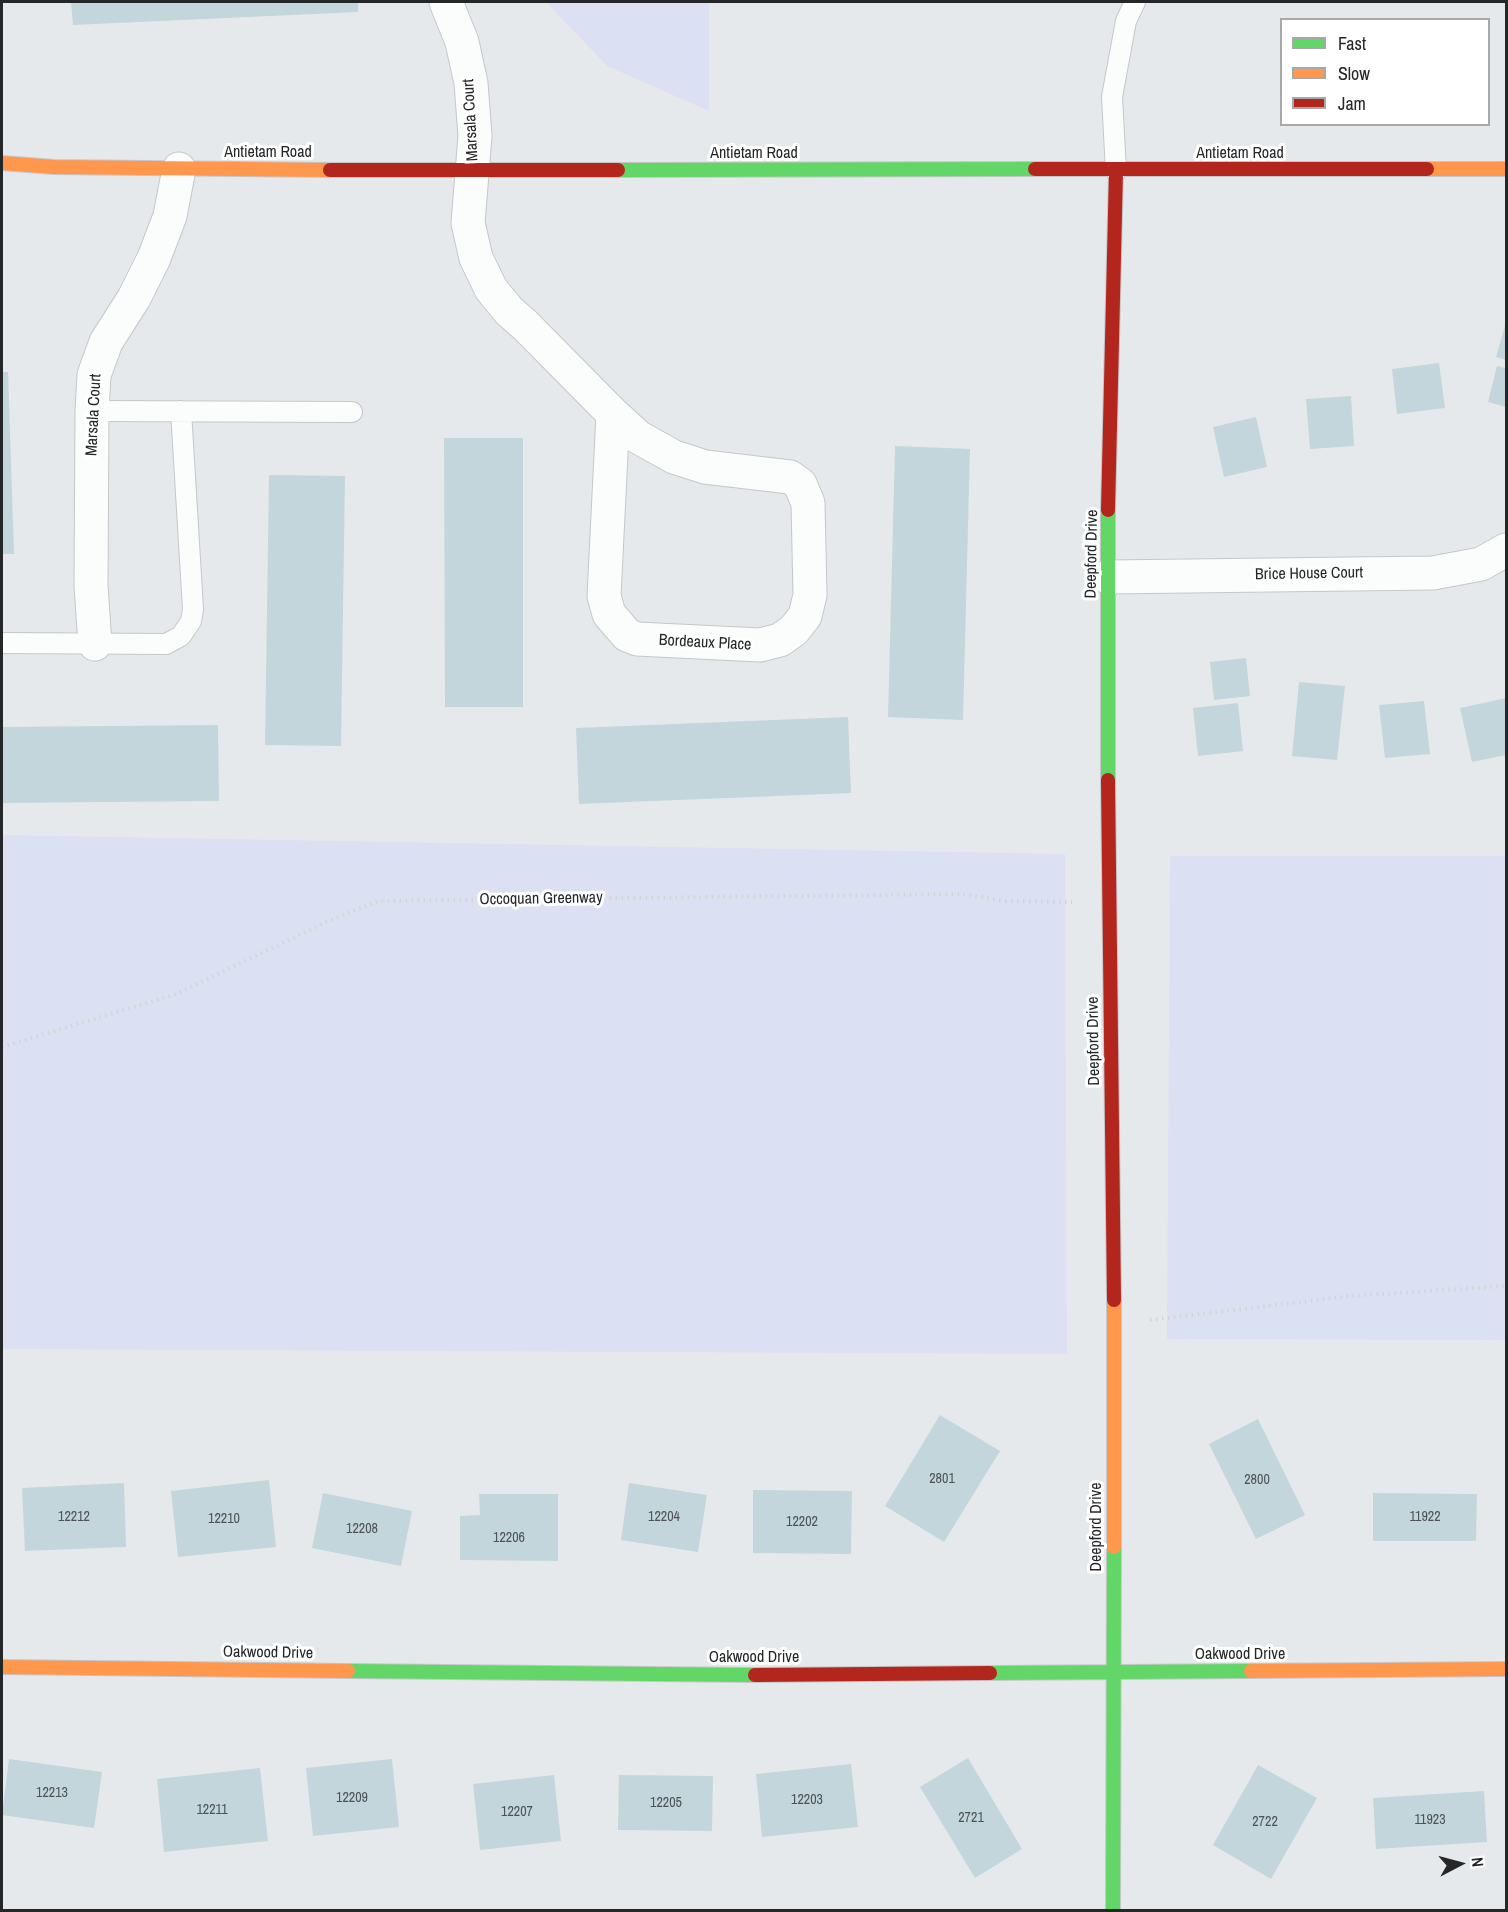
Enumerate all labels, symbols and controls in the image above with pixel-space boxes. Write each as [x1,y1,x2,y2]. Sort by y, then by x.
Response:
legend [1280,18,1490,126]
text: Fast [1338,31,1366,56]
text: Slow [1338,61,1370,86]
street label: Marsala Court [459,78,483,162]
text: Jam [1338,91,1366,116]
street label: Antietam Road [224,143,312,163]
street label: Antietam Road [710,144,798,164]
street label: Antietam Road [1196,144,1284,164]
street label: Marsala Court [82,373,106,457]
street label: Deepford Drive [1082,509,1102,599]
street label: Brice House Court [1255,563,1363,585]
street label: Bordeaux Place [658,631,752,655]
street label: Occoquan Greenway [479,888,603,910]
street label: Deepford Drive [1084,996,1104,1086]
house number: 2801 [929,1471,955,1487]
house number: 2800 [1244,1472,1270,1488]
street label: Deepford Drive [1087,1483,1107,1571]
house number: 12212 [58,1509,90,1525]
house number: 12204 [648,1509,680,1525]
house number: 11922 [1409,1509,1441,1525]
house number: 12210 [208,1511,240,1527]
house number: 12202 [786,1514,818,1530]
house number: 12208 [346,1521,378,1537]
house number: 12206 [493,1530,525,1546]
street label: Oakwood Drive [223,1643,313,1663]
street label: Oakwood Drive [1195,1645,1285,1665]
street label: Oakwood Drive [709,1648,799,1668]
house number: 12213 [36,1785,68,1801]
house number: 12209 [336,1790,368,1806]
house number: 12203 [791,1792,823,1808]
house number: 12205 [650,1795,682,1811]
house number: 12211 [196,1802,228,1818]
house number: 12207 [501,1804,533,1820]
house number: 2721 [958,1810,984,1826]
house number: 11923 [1414,1812,1446,1828]
house number: 2722 [1252,1814,1278,1830]
north arrow [1430,1834,1490,1894]
text: N [1466,1856,1489,1868]

